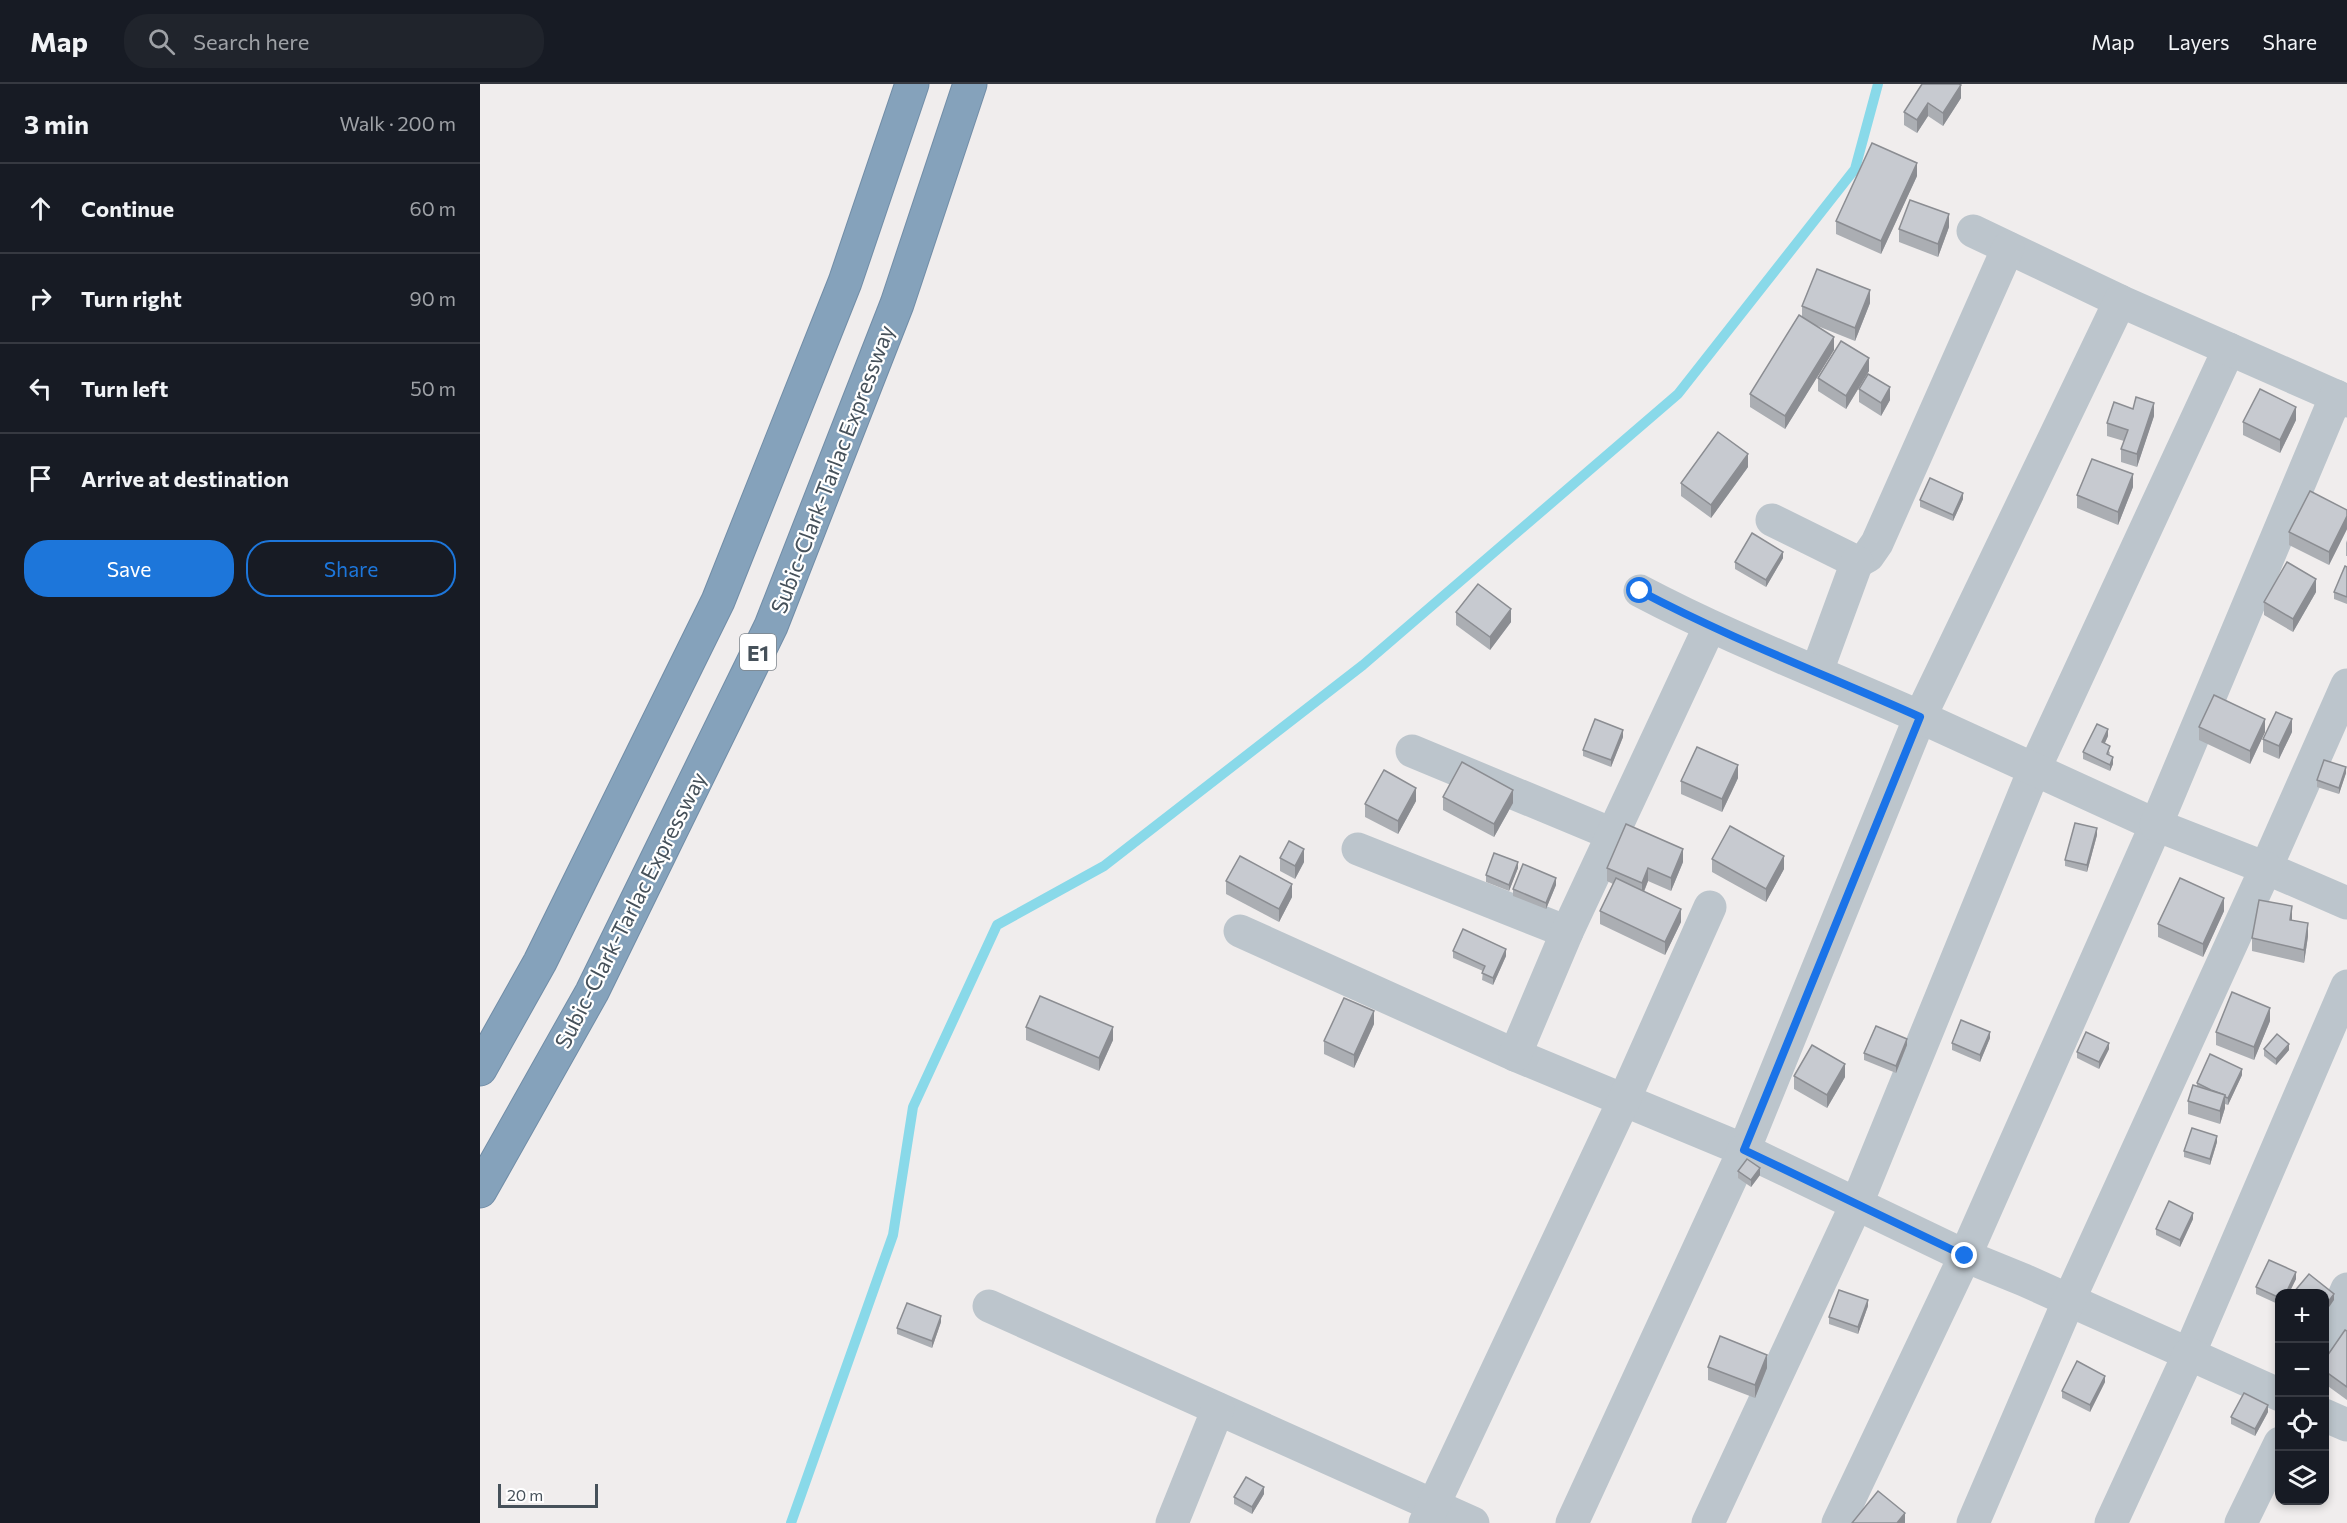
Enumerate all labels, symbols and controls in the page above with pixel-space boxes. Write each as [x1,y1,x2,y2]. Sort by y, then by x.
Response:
search box [124,14,544,68]
text: Map [30,24,88,58]
icon: search [145,25,178,58]
text: Search here [193,28,309,55]
text: Map [2091,29,2135,54]
text: Layers [2168,29,2230,54]
text: Share [2263,29,2317,54]
text: 3 min [24,108,89,139]
text: Walk · 200 m [339,111,456,135]
icon: ahead [24,192,57,225]
text: Continue [81,195,174,222]
text: 60 m [410,196,456,220]
icon: right [24,282,57,315]
text: Turn right [81,285,182,312]
text: 90 m [410,286,456,310]
street label: Subic-Clark-Tarlac Expressway [764,321,900,617]
icon: left [24,372,57,405]
text: Turn left [81,375,168,402]
text: 50 m [410,376,456,400]
icon: arrive [24,462,57,495]
text: Arrive at destination [81,465,289,492]
button: Save [24,540,234,597]
button: Share [246,540,456,597]
route start [1626,577,1652,603]
road number: E1 [740,634,776,670]
street label: Subic-Clark-Tarlac Expressway [548,767,712,1053]
route end [1951,1242,1977,1268]
map controls [2275,1289,2329,1505]
button: + [2275,1289,2329,1343]
button: − [2275,1343,2329,1397]
button: locate [2275,1397,2329,1451]
button: layers [2275,1451,2329,1505]
scale bar [498,1481,598,1508]
text: 20 m [507,1485,543,1504]

